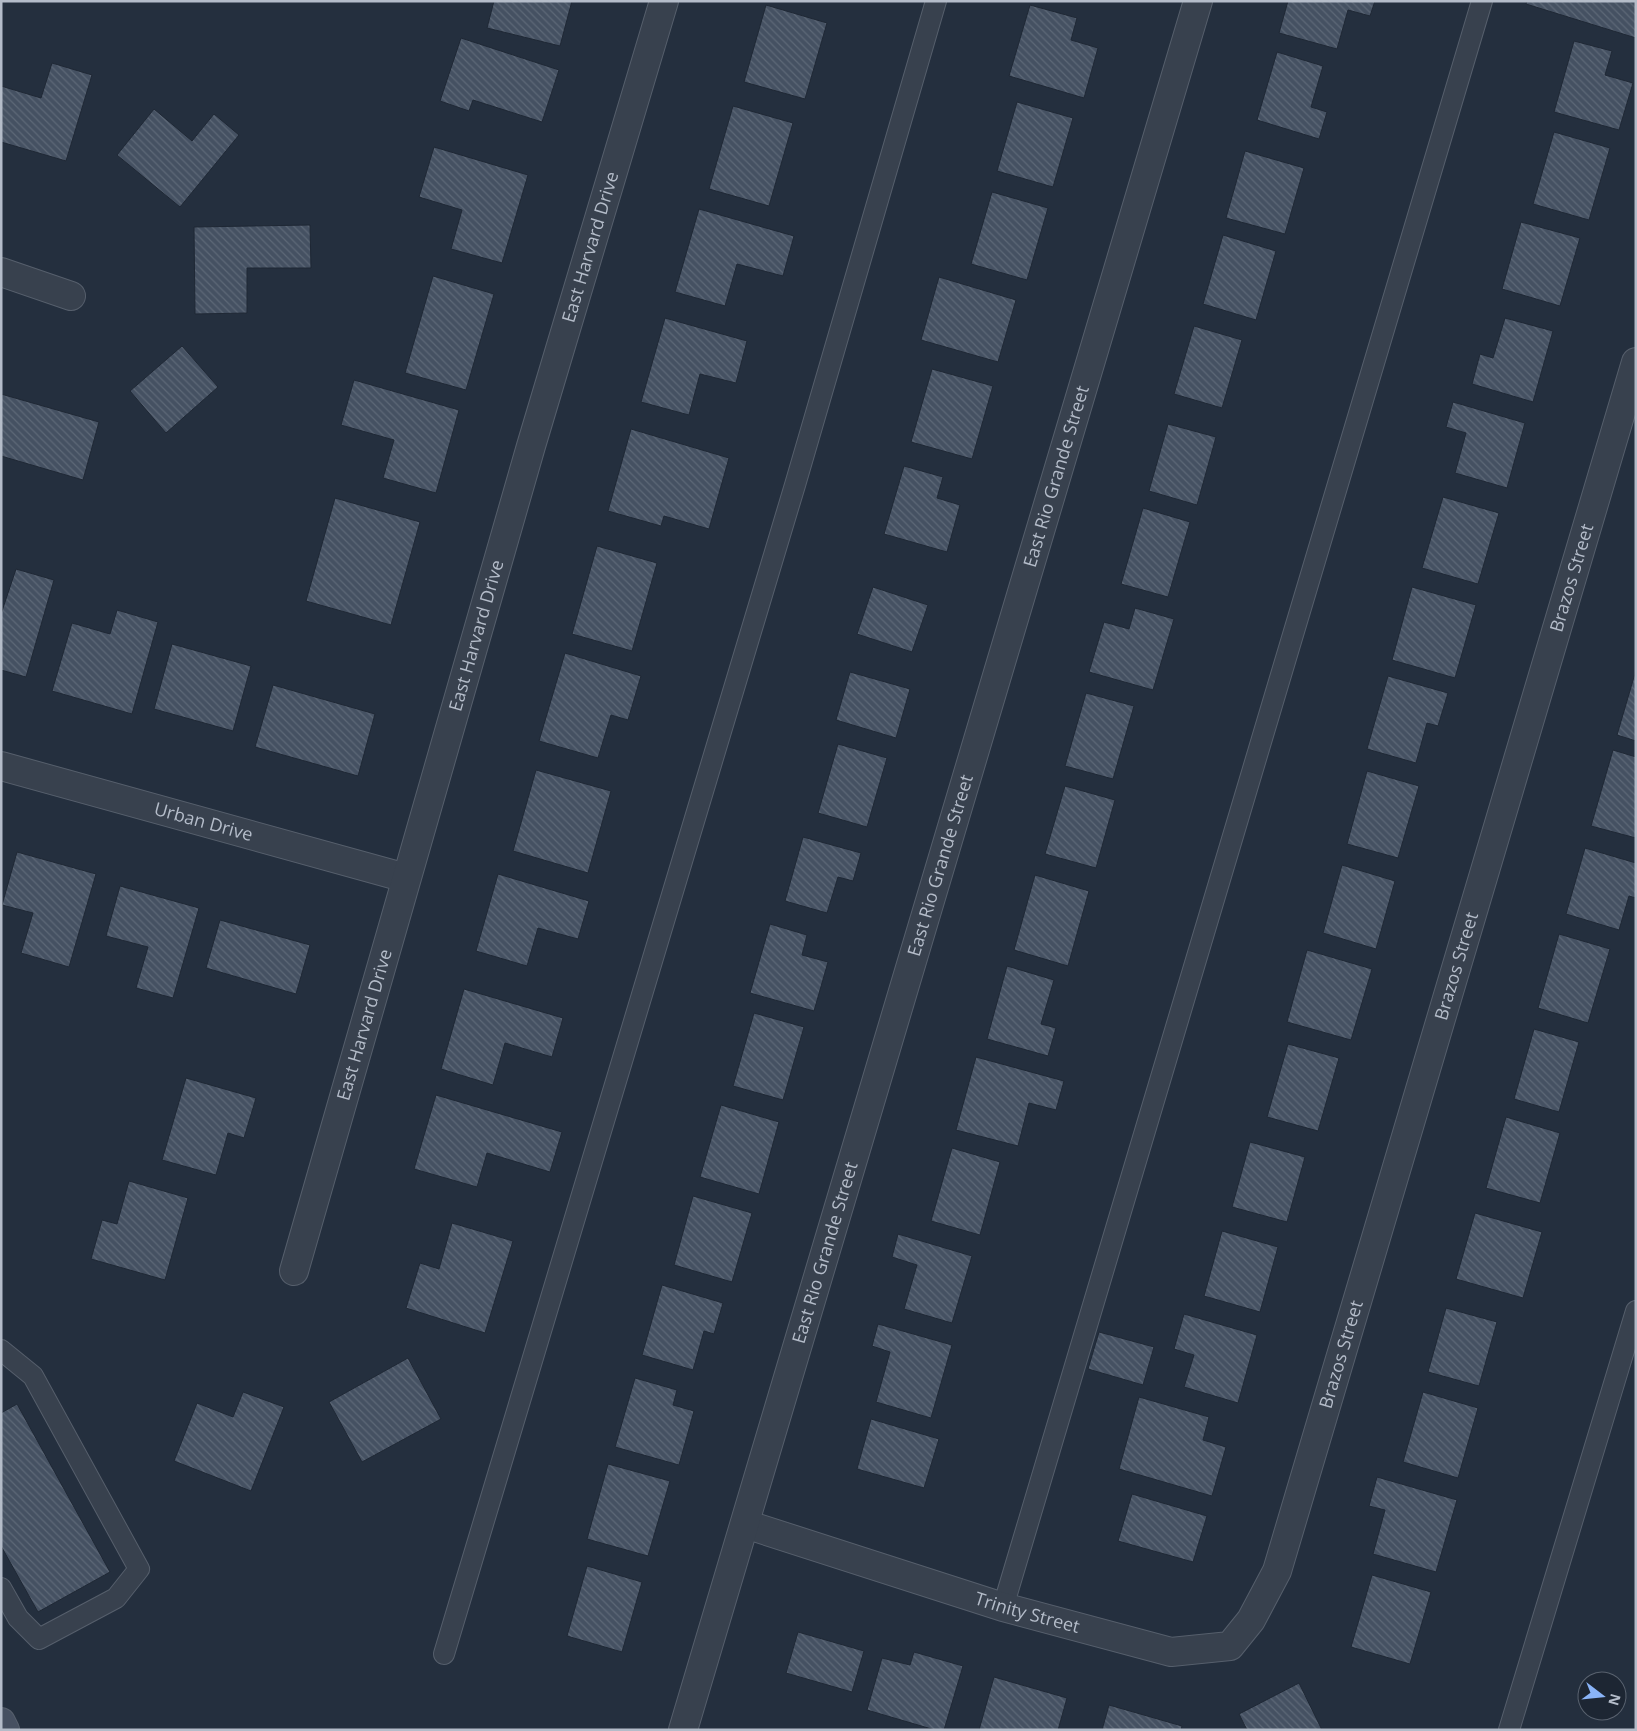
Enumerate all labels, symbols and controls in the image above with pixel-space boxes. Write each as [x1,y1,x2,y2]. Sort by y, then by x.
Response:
street label: East Harvard Drive [556,168,623,325]
street label: East Rio Grande Street [1017,382,1094,570]
street label: Brazos Street [1543,521,1598,635]
street label: East Harvard Drive [442,557,509,714]
street label: East Rio Grande Street [901,771,978,959]
street label: Urban Drive [152,796,256,846]
street label: Brazos Street [1428,909,1483,1023]
street label: East Harvard Drive [331,946,397,1103]
street label: East Rio Grande Street [786,1159,863,1346]
street label: Brazos Street [1313,1297,1368,1411]
street label: Trinity Street [972,1586,1083,1638]
north arrow [1577,1671,1627,1721]
text: N [1604,1692,1626,1708]

